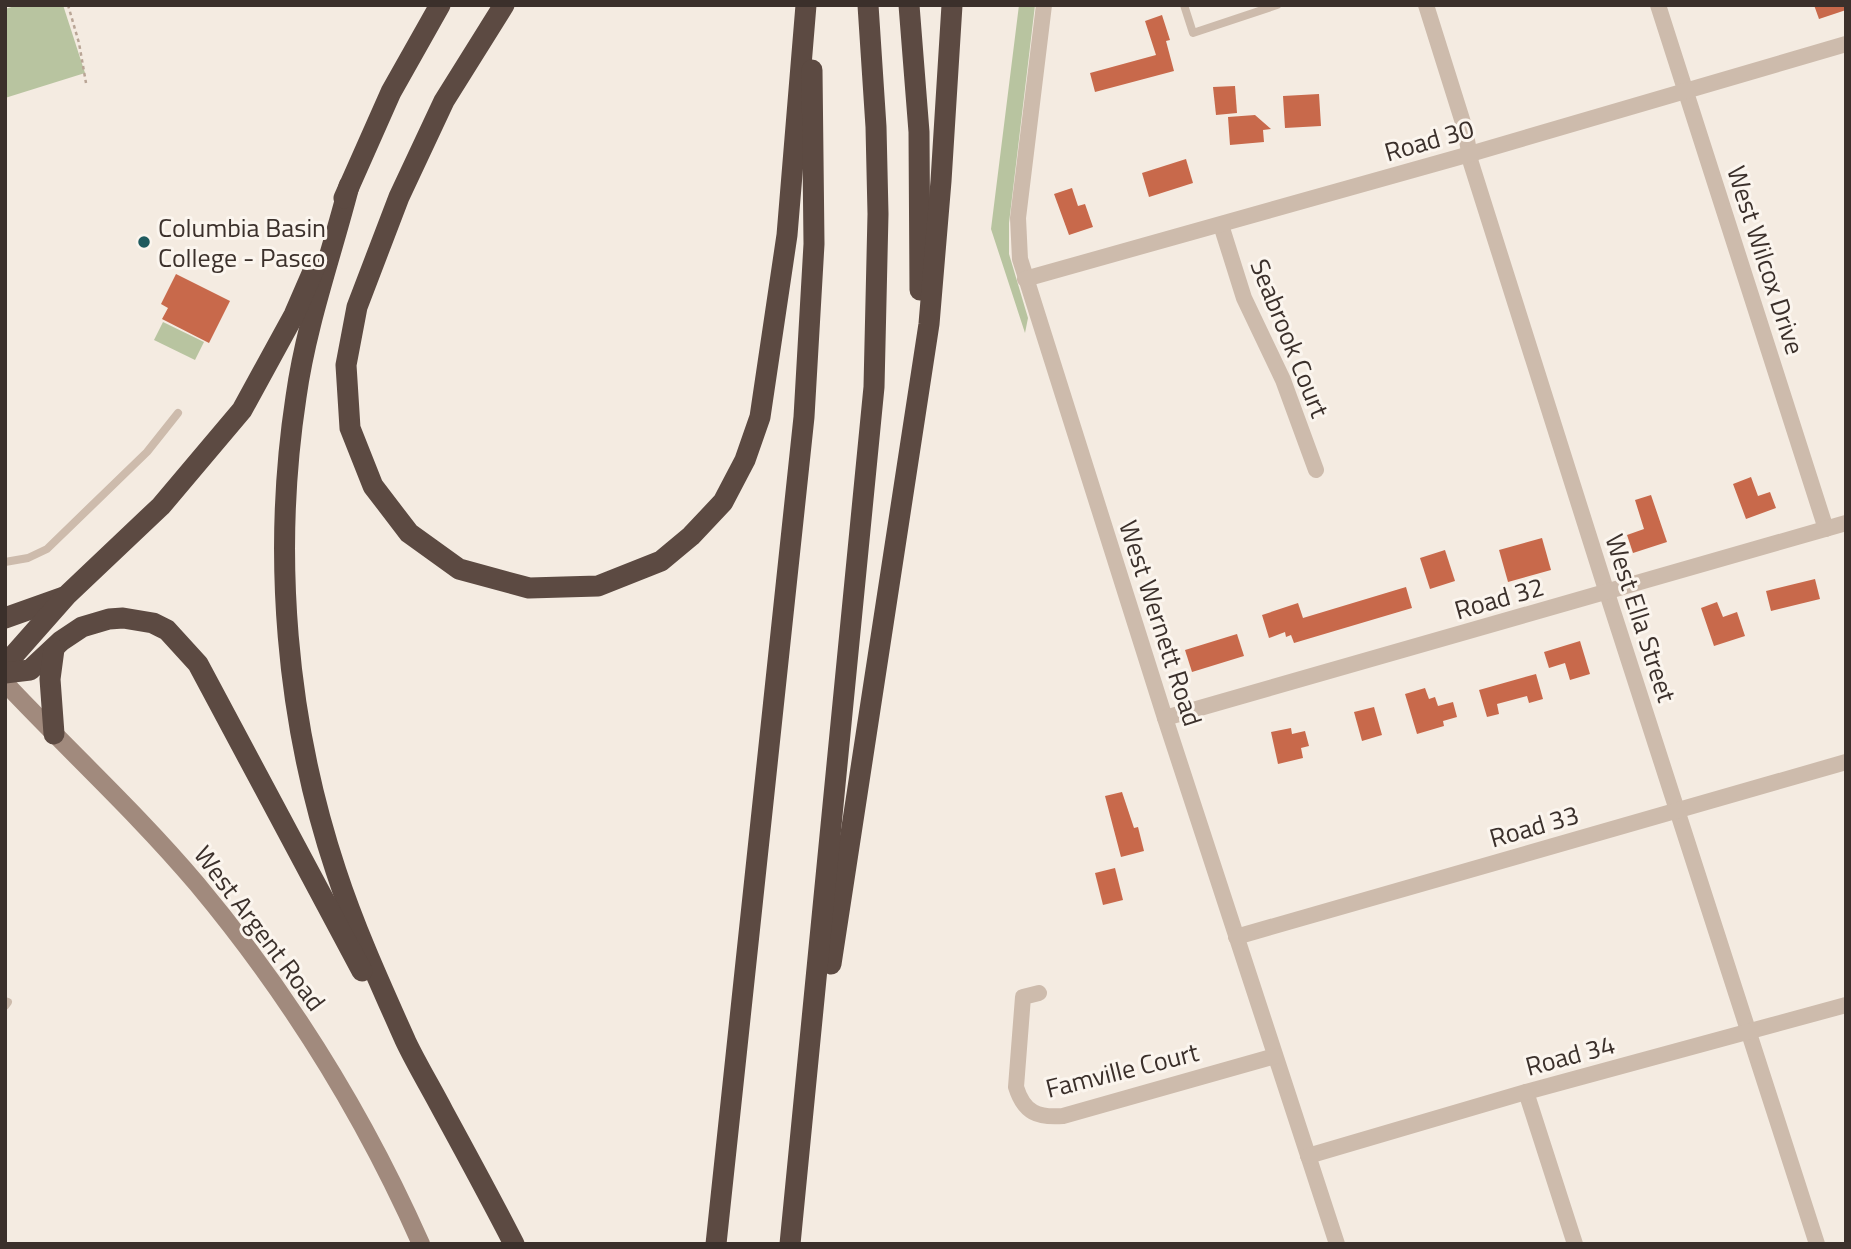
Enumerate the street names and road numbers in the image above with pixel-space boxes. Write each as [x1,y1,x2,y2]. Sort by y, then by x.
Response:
street label: Road 30 [1380,109,1478,171]
street label: West Wilcox Drive [1717,161,1815,359]
street label: Seabrook Court [1240,253,1340,423]
street label: West Wernett Road [1109,515,1213,731]
street label: West Ella Street [1595,529,1687,707]
street label: Road 32 [1450,567,1548,629]
street label: Road 33 [1485,795,1583,857]
street label: West Argent Road [185,837,335,1019]
street label: Road 34 [1521,1024,1619,1086]
street label: Famville Court [1042,1032,1202,1108]

